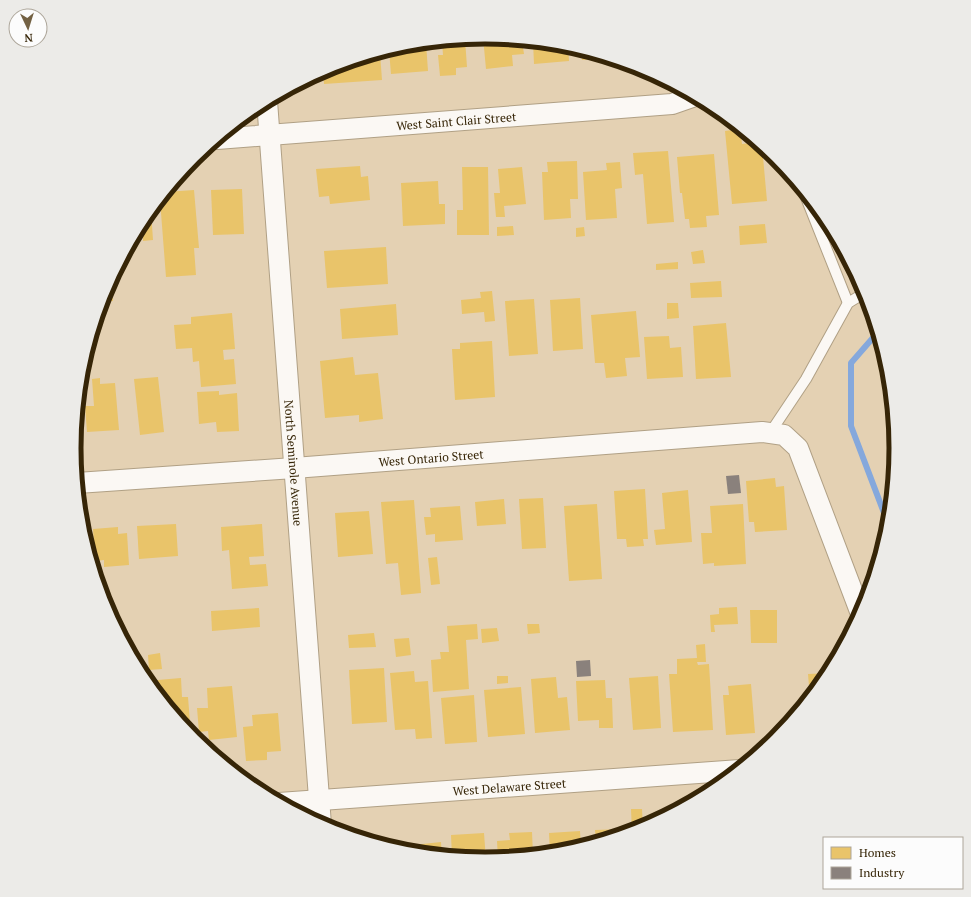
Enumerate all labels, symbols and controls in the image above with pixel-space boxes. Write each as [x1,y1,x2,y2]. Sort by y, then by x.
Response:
north arrow [8,8,48,48]
text: N [23,31,33,45]
street label: West Saint Clair Street [396,108,517,133]
street label: North Seminole Avenue [282,399,306,527]
street label: West Ontario Street [378,446,485,469]
street label: West Delaware Street [452,775,567,798]
legend [823,837,963,889]
text: Homes [859,845,896,860]
text: Industry [859,865,905,880]

